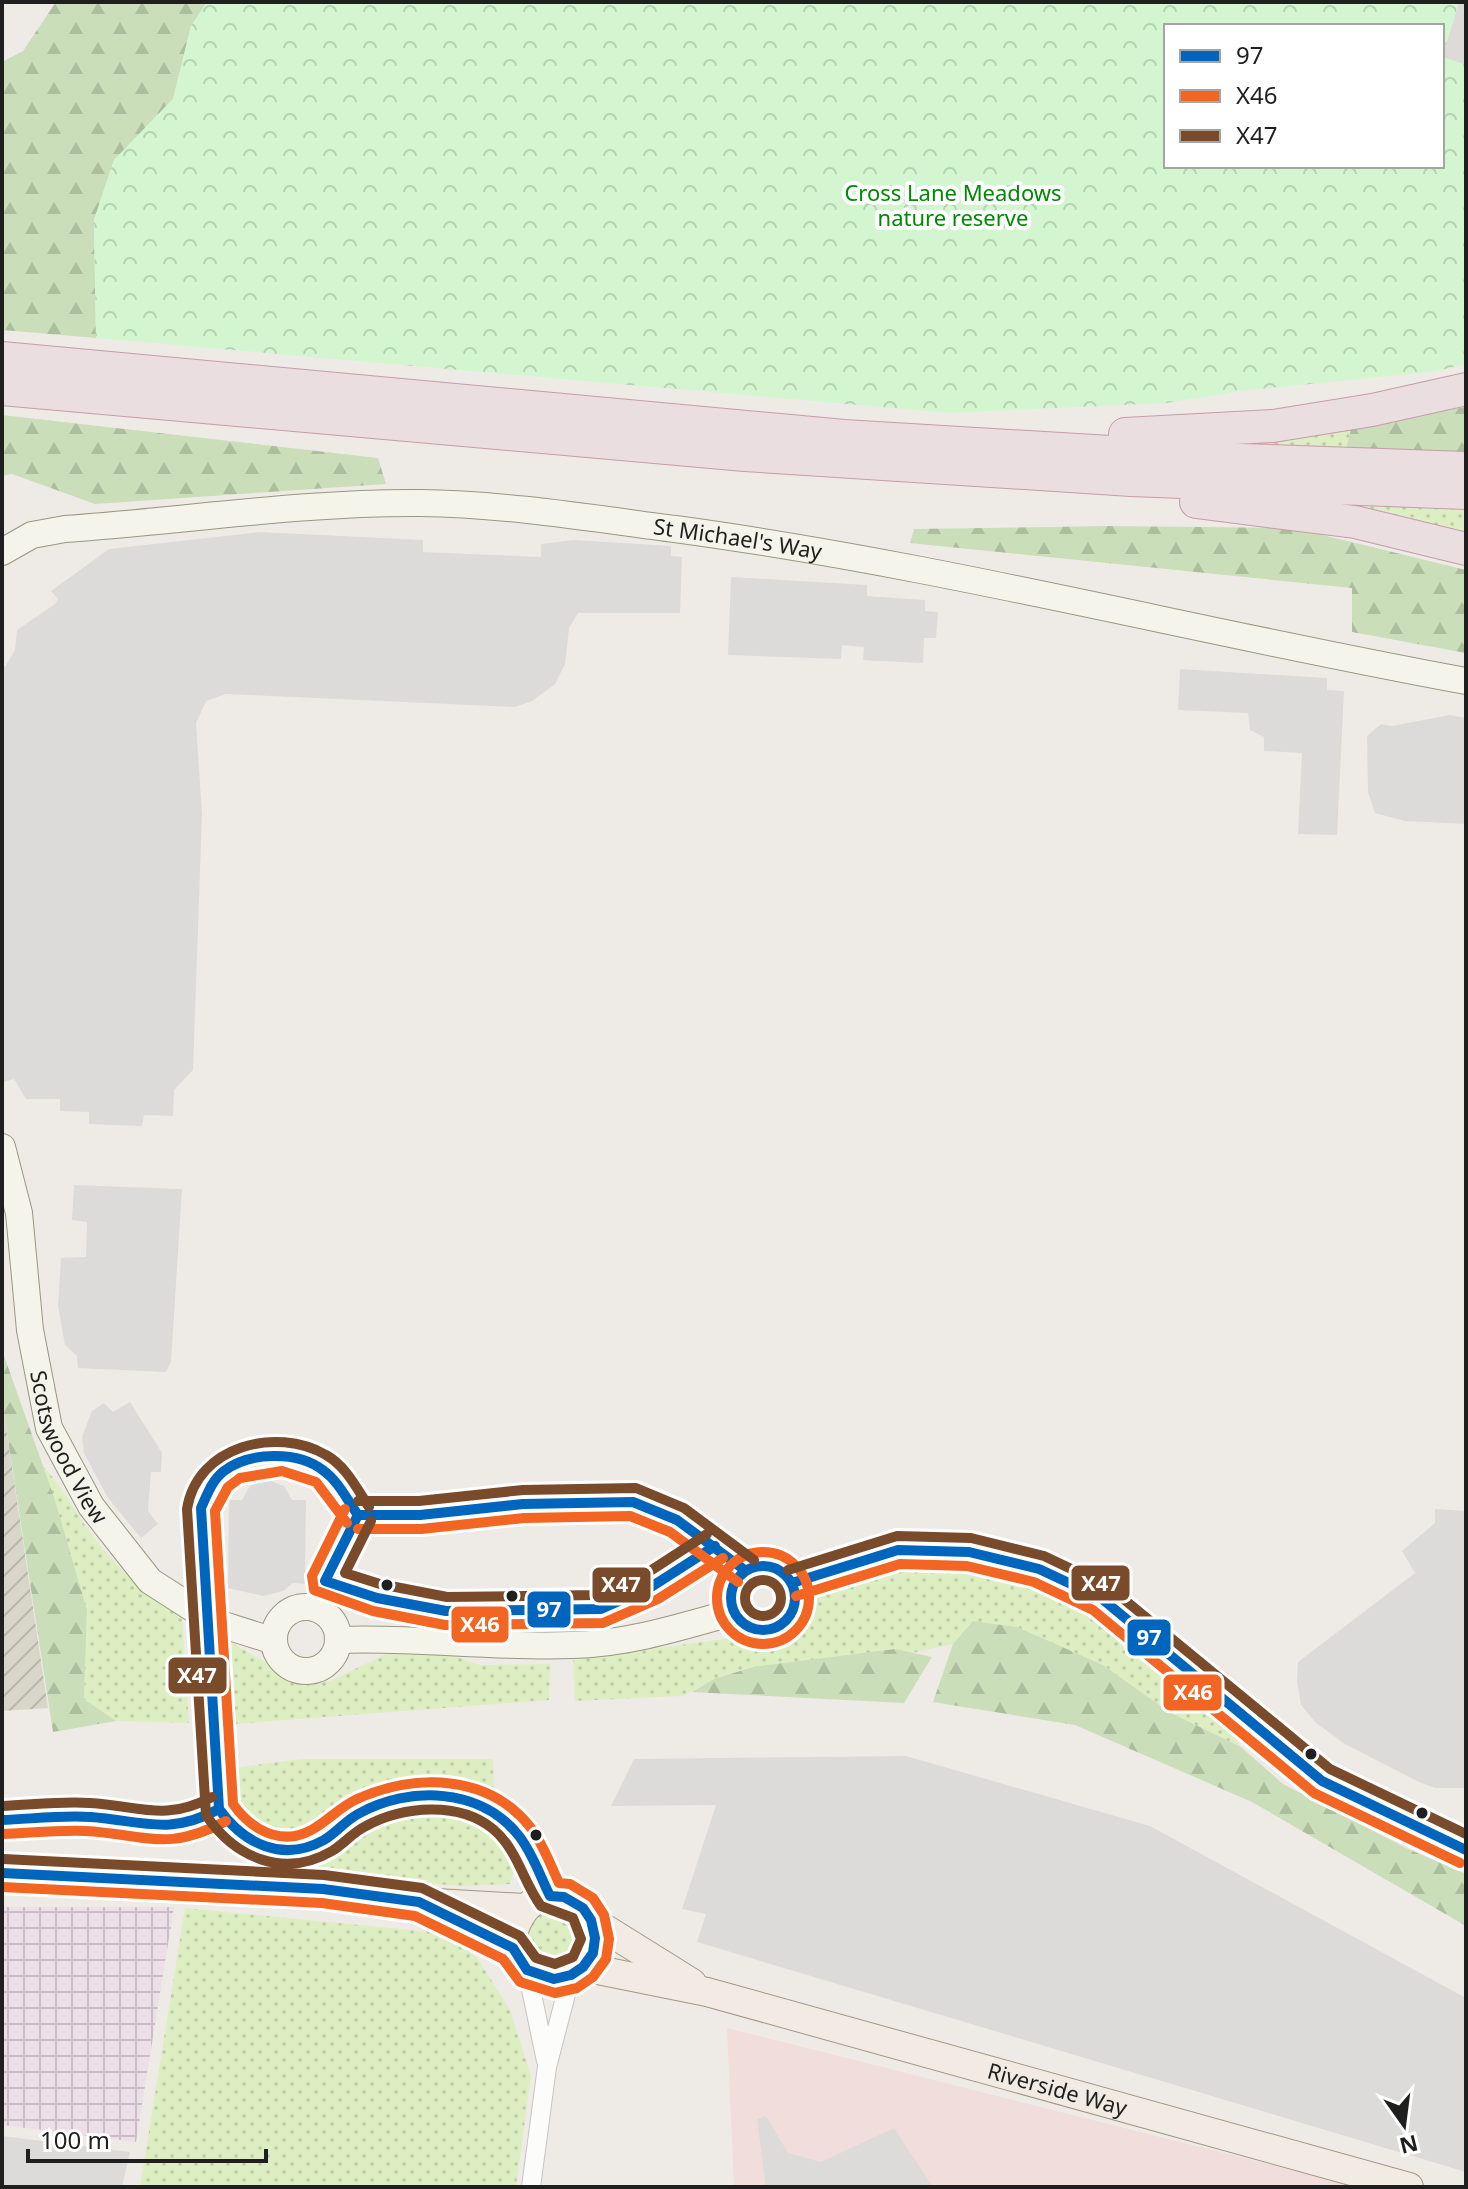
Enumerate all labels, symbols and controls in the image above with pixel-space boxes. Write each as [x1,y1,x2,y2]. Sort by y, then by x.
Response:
legend [1164,24,1444,168]
text: 97 [1236,38,1263,71]
text: X46 [1236,78,1278,111]
text: X47 [1236,118,1278,151]
park label: Cross Lane Meadows nature reserve [844,177,1062,232]
street label: St Michael's Way [652,510,825,566]
street label: Scotswood View [24,1368,116,1530]
line badge: X47 [1070,1564,1131,1602]
line badge: X47 [591,1566,652,1604]
text: X47 [1081,1567,1121,1597]
text: X47 [601,1568,641,1598]
unlabelled marker [379,1577,395,1593]
unlabelled marker [504,1588,520,1604]
line badge: 97 [526,1590,572,1629]
text: 97 [536,1593,562,1623]
line badge: X46 [450,1605,510,1644]
text: X46 [460,1608,500,1638]
line badge: 97 [1126,1618,1172,1657]
text: 97 [1136,1621,1162,1651]
line badge: X47 [167,1656,228,1695]
text: X47 [177,1659,217,1689]
line badge: X46 [1162,1673,1223,1712]
text: X46 [1173,1676,1213,1706]
unlabelled marker [1303,1746,1319,1762]
unlabelled marker [1414,1805,1430,1821]
unlabelled marker [528,1827,544,1843]
street label: Riverside Way [984,2055,1131,2122]
north arrow [1364,2085,1444,2165]
scale bar [28,2113,266,2163]
text: 100 m [40,2123,110,2156]
text: N [1397,2129,1421,2162]

